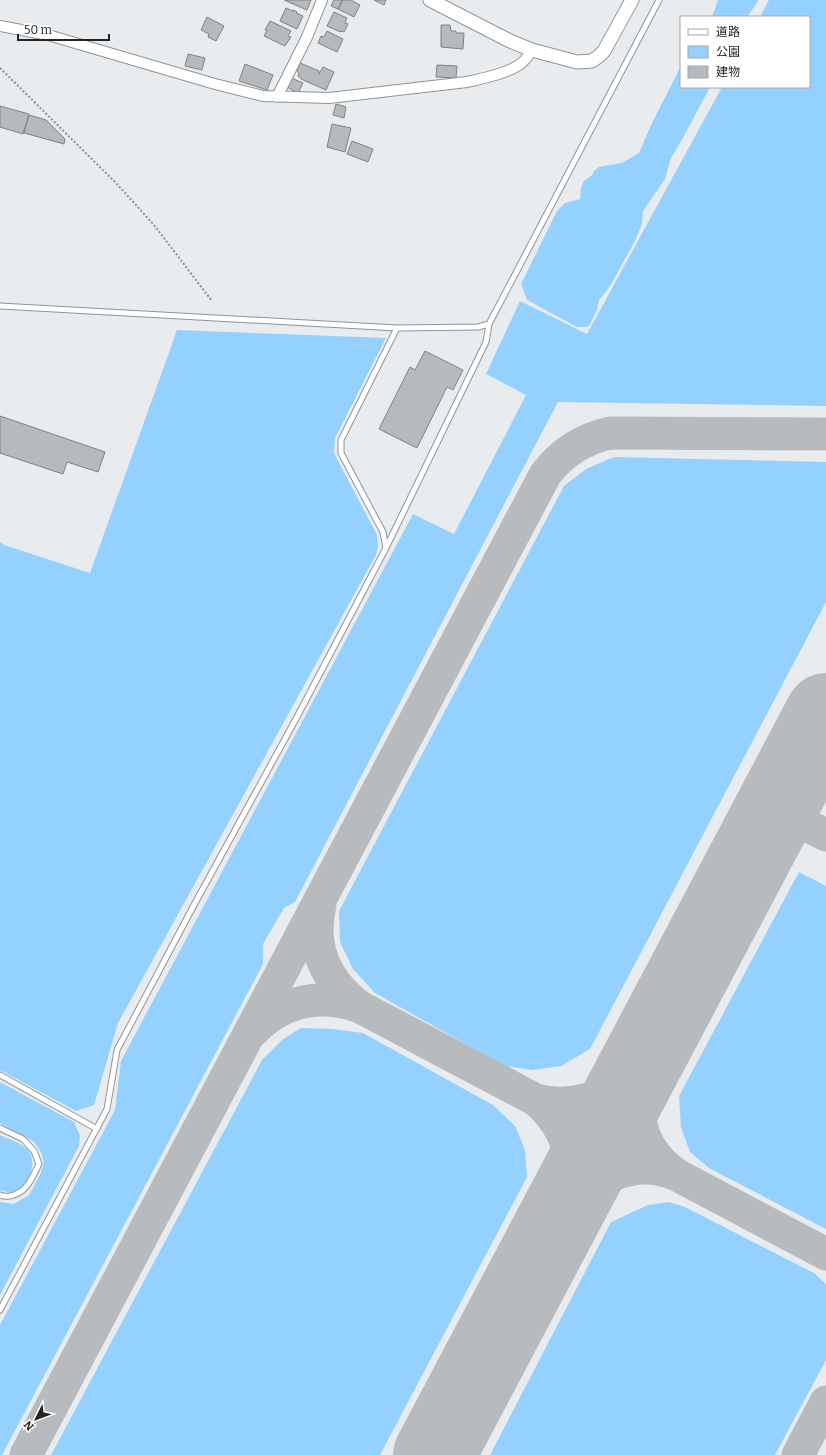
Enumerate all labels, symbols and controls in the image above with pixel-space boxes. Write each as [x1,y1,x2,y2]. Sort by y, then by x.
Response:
scale bar [18,16,109,42]
legend [680,16,810,88]
text: 50 m [24,23,53,37]
text: 道路 [716,25,740,39]
text: 公園 [716,45,740,59]
text: 建物 [716,65,740,79]
north arrow [16,1399,56,1439]
text: N [21,1417,37,1433]

